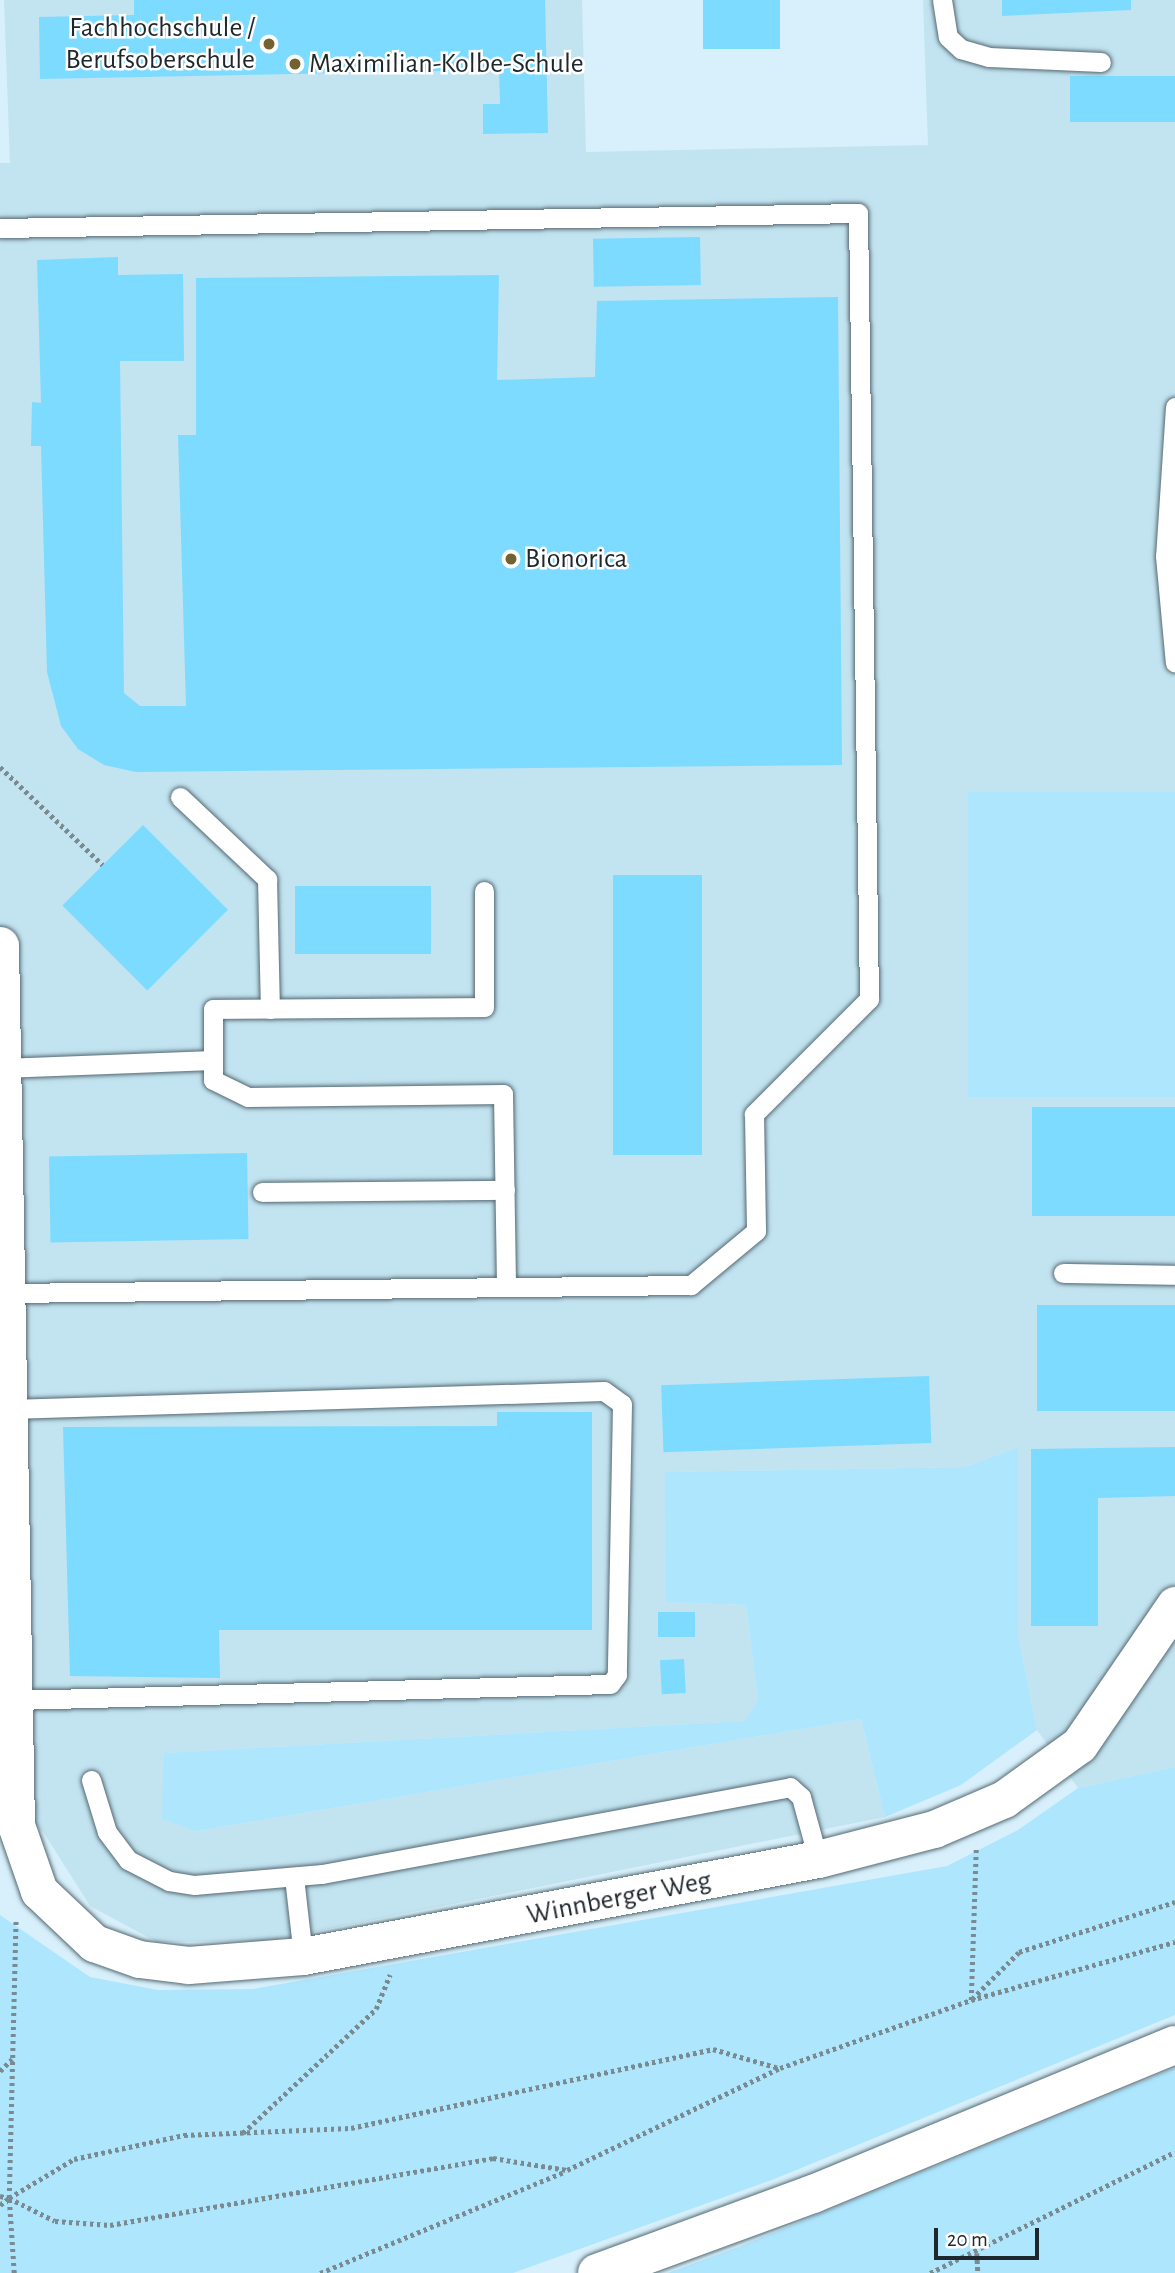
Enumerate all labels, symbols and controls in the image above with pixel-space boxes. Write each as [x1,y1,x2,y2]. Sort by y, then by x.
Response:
place label: Fachhochschule / Berufsoberschule [66,11,255,77]
marker: Fachhochschule / Berufsoberschule [261,36,277,52]
place label: Maximilian-Kolbe-Schule [309,47,584,81]
marker: Maximilian-Kolbe-Schule [287,56,303,72]
place label: Bionorica [525,542,627,576]
marker: Bionorica [503,551,519,567]
street label: Winnberger Weg [524,1864,714,1932]
scale bar [937,2214,1042,2258]
text: 20 m [947,2229,988,2250]

